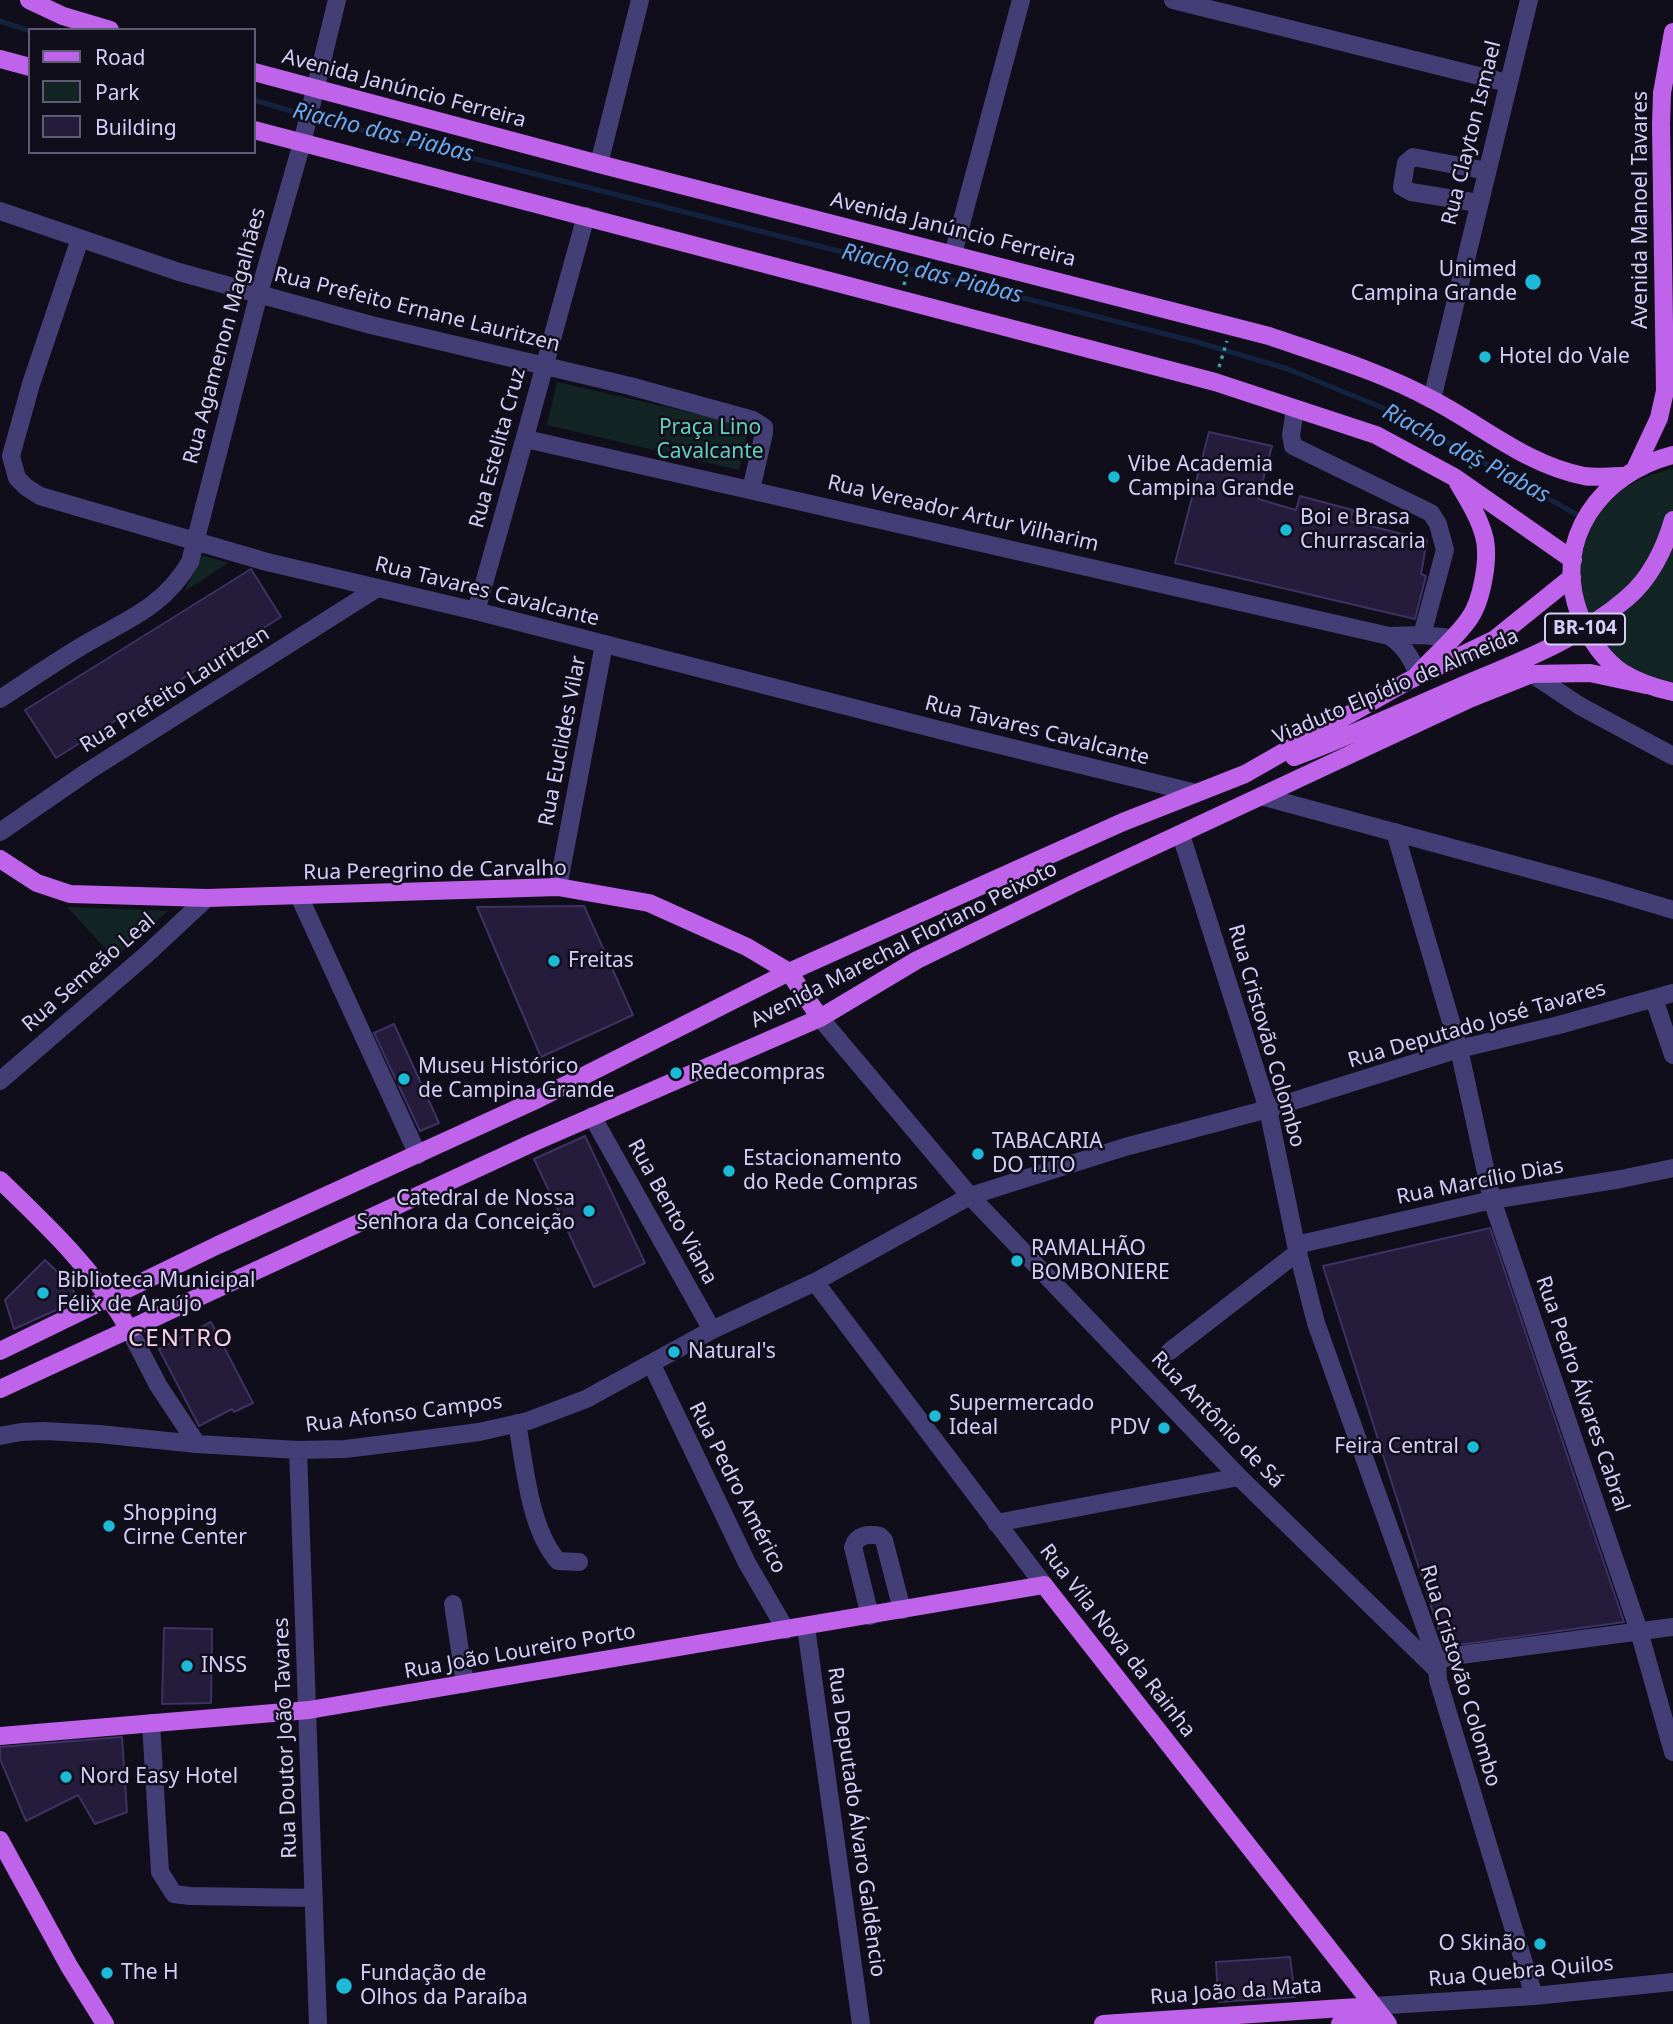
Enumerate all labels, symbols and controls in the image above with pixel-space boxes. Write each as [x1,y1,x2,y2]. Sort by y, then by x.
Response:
legend [28,28,256,154]
street label: Rua Clayton Ismael [1437,38,1507,228]
text: Road [95,43,145,71]
street label: Avenida Janúncio Ferreira [279,44,529,134]
text: Park [95,78,139,106]
street label: Avenida Manoel Tavares [1628,91,1654,329]
water label: Riacho das Piabas [290,97,476,169]
text: Building [95,113,177,141]
street label: Avenida Janúncio Ferreira [828,187,1078,273]
street label: Rua Agamenon Magalhães [179,205,271,467]
water label: Riacho das Piabas [839,238,1025,310]
place label: Unimed Campina Grande [1351,257,1517,307]
street label: Rua Prefeito Ernane Lauritzen [271,262,563,358]
marker: Unimed Campina Grande [1523,272,1543,292]
place label: Hotel do Vale [1499,344,1630,370]
marker: Hotel do Vale [1477,349,1493,365]
street label: Rua Estelita Cruz [464,365,532,531]
water label: Riacho das Piabas [1378,398,1554,510]
park label: Praça Lino Cavalcante [656,415,764,465]
place label: Vibe Academia Campina Grande [1128,452,1294,502]
marker: Vibe Academia Campina Grande [1106,469,1122,485]
street label: Rua Vereador Artur Vilharim [825,470,1101,558]
place label: Boi e Brasa Churrascaria [1300,505,1426,555]
marker: Boi e Brasa Churrascaria [1278,522,1294,538]
street label: Rua Tavares Cavalcante [372,552,602,632]
road number: BR-104 [1545,614,1625,644]
street label: Rua Prefeito Lauritzen [76,621,274,759]
street label: Viaduto Elpídio de Almeida [1270,624,1522,750]
street label: Rua Euclides Vilar [534,654,592,828]
street label: Rua Tavares Cavalcante [922,691,1152,771]
street label: Rua Peregrino de Carvalho [303,856,567,886]
street label: Avenida Marechal Floriano Peixoto [746,856,1062,1034]
street label: Rua Semeão Leal [17,908,161,1038]
street label: Rua Cristovão Colombo [1222,922,1310,1150]
place label: Freitas [568,948,634,974]
marker: Freitas [546,953,562,969]
street label: Rua Deputado José Tavares [1345,976,1609,1074]
place label: Museu Histórico de Campina Grande [418,1054,615,1104]
place label: Redecompras [690,1060,825,1086]
marker: Redecompras [668,1065,684,1081]
marker: Museu Histórico de Campina Grande [396,1071,412,1087]
place label: TABACARIA DO TITO [992,1129,1103,1179]
street label: Rua Bento Viana [622,1135,722,1289]
place label: Estacionamento do Rede Compras [743,1146,918,1196]
marker: TABACARIA DO TITO [970,1146,986,1162]
street label: Rua Marcílio Dias [1394,1153,1566,1211]
marker: Estacionamento do Rede Compras [721,1163,737,1179]
place label: Catedral de Nossa Senhora da Conceição [356,1186,575,1236]
marker: Catedral de Nossa Senhora da Conceição [581,1203,597,1219]
place label: RAMALHÃO BOMBONIERE [1031,1236,1170,1286]
marker: RAMALHÃO BOMBONIERE [1009,1253,1025,1269]
place label: Biblioteca Municipal Félix de Araújo [57,1268,255,1318]
street label: Rua Pedro Álvares Cabral [1530,1273,1634,1515]
marker: Biblioteca Municipal Félix de Araújo [35,1285,51,1301]
district label: CENTRO [129,1325,233,1353]
place label: Natural's [688,1339,776,1365]
marker: Natural's [666,1344,682,1360]
street label: Rua Antônio de Sá [1145,1346,1289,1494]
street label: Rua Afonso Campos [304,1389,504,1439]
place label: Supermercado Ideal [949,1391,1094,1441]
street label: Rua Pedro Américo [683,1398,791,1578]
marker: Supermercado Ideal [927,1408,943,1424]
place label: PDV [1110,1415,1150,1441]
marker: PDV [1156,1420,1172,1436]
place label: Feira Central [1334,1434,1459,1460]
marker: Feira Central [1465,1439,1481,1455]
place label: Shopping Cirne Center [123,1501,247,1551]
marker: Shopping Cirne Center [101,1518,117,1534]
street label: Rua Vila Nova da Rainha [1034,1539,1200,1743]
street label: Rua Cristovão Colombo [1414,1562,1506,1790]
street label: Rua Doutor João Tavares [269,1617,303,1859]
street label: Rua João Loureiro Porto [402,1619,638,1685]
place label: INSS [201,1653,247,1679]
marker: INSS [179,1658,195,1674]
street label: Rua Deputado Álvaro Galdêncio [822,1665,890,1979]
place label: Nord Easy Hotel [80,1764,238,1790]
marker: Nord Easy Hotel [58,1769,74,1785]
place label: O Skinão [1439,1931,1526,1957]
marker: O Skinão [1532,1936,1548,1952]
street label: Rua Quebra Quilos [1427,1951,1615,1993]
place label: The H [121,1960,179,1986]
place label: Fundação de Olhos da Paraíba [360,1961,528,2011]
marker: The H [99,1965,115,1981]
street label: Rua João da Mata [1149,1973,1323,2011]
marker: Fundação de Olhos da Paraíba [334,1976,354,1996]

